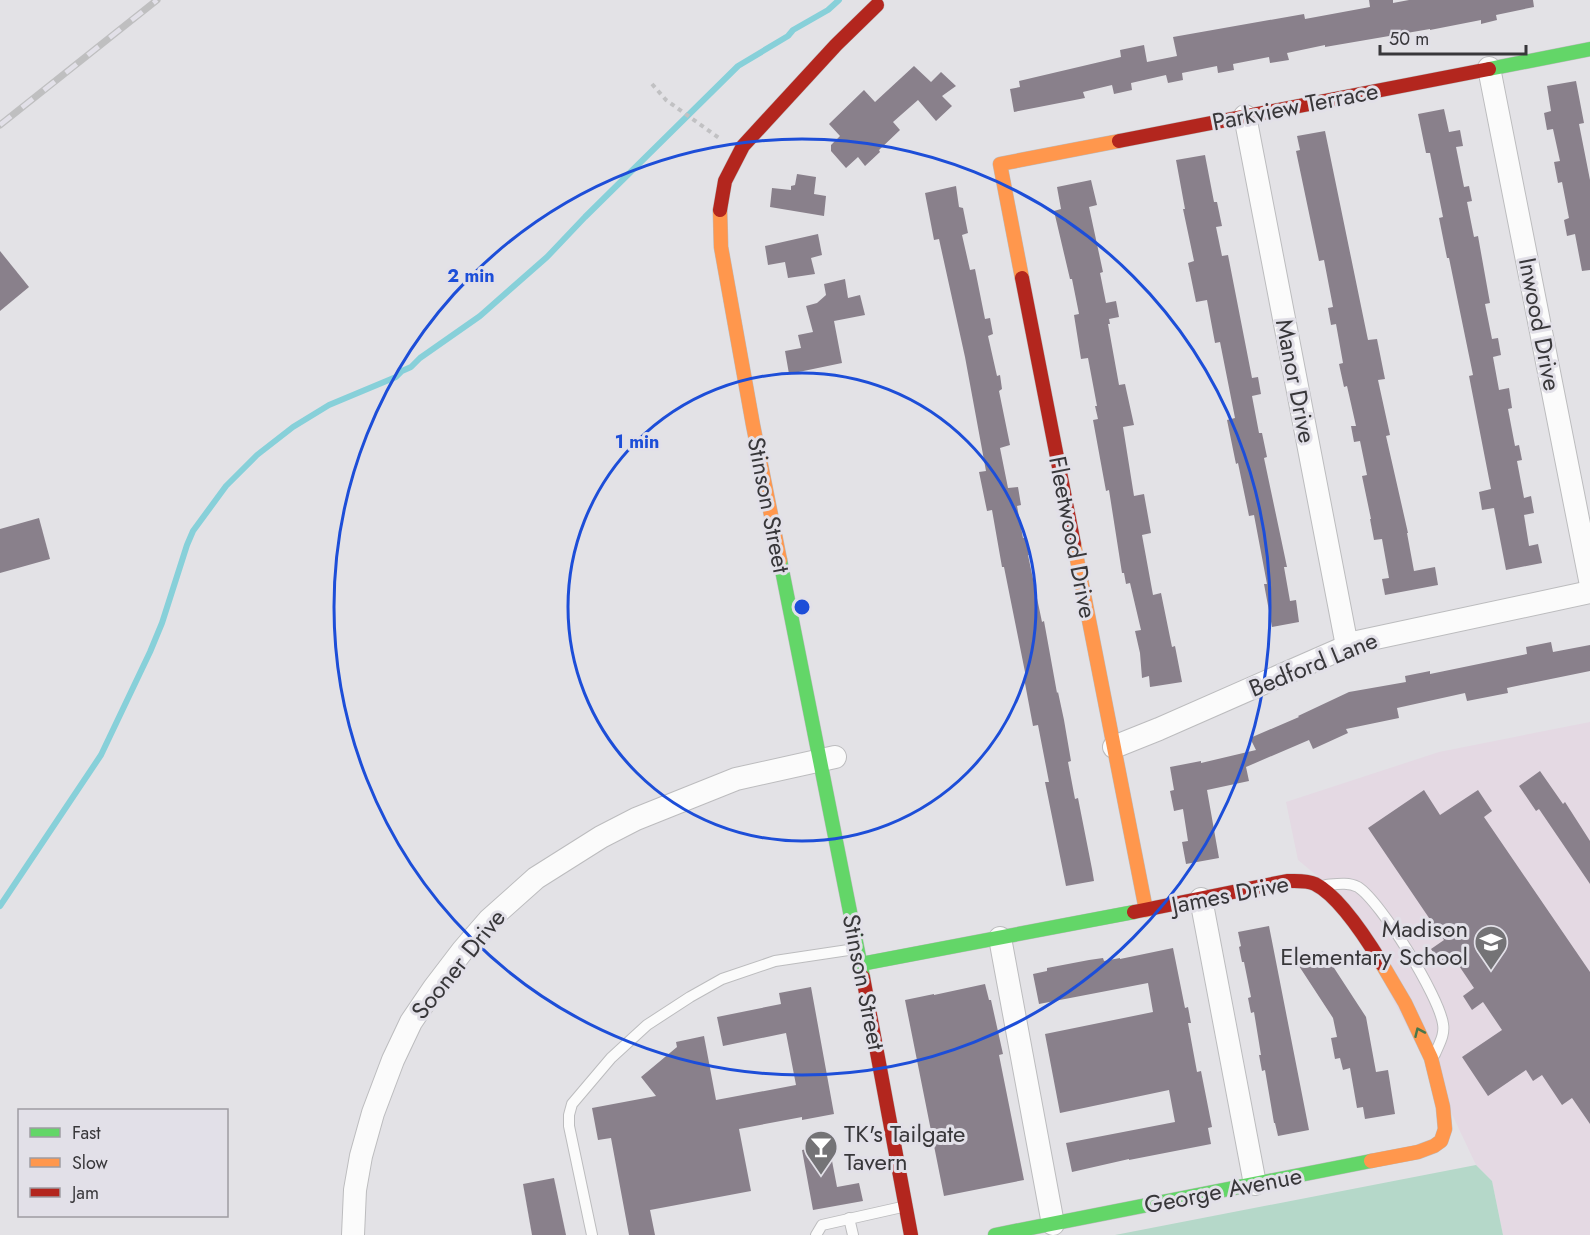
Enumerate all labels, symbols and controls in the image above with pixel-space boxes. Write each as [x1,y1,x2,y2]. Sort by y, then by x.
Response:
scale bar [1380,18,1526,56]
text: 50 m [1389,26,1429,52]
street label: Parkview Terrace [1209,73,1381,139]
street label: Inwood Drive [1510,255,1570,393]
text: 2 min [447,263,495,289]
street label: Manor Drive [1267,316,1325,446]
text: 1 min [615,429,659,455]
street label: Stinson Street [739,434,799,576]
street label: Fleetwood Drive [1040,453,1106,621]
centre of rings [792,597,812,617]
street label: Bedford Lane [1243,622,1383,706]
street label: James Drive [1166,866,1292,923]
street label: Sooner Drive [403,901,513,1027]
street label: Stinson Street [834,911,894,1053]
place label: Madison Elementary School [1280,911,1468,974]
school or university icon: Madison Elementary School [1473,924,1509,971]
one-way arrow [1414,1027,1426,1038]
legend [18,1109,228,1217]
place label: TK's Tailgate Tavern [844,1116,965,1179]
text: Fast [72,1120,101,1146]
bar icon: TK's Tailgate Tavern [803,1129,839,1176]
text: Slow [72,1150,109,1176]
street label: George Avenue [1141,1158,1305,1222]
text: Jam [70,1180,99,1206]

